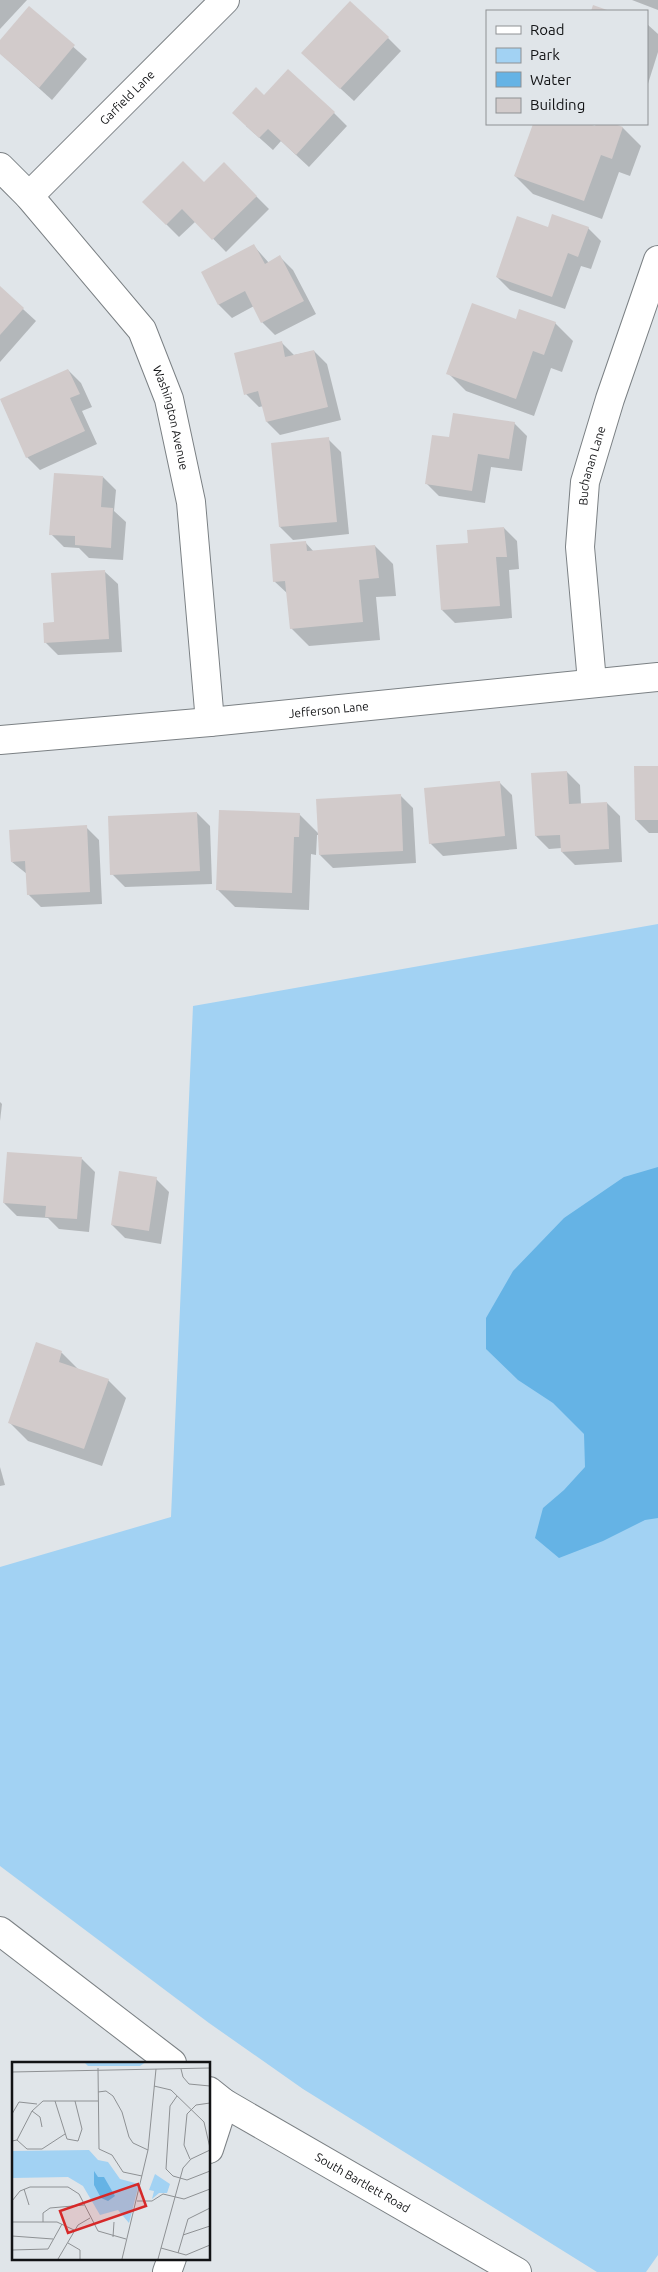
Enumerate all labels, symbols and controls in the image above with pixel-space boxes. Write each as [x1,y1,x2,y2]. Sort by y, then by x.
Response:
legend [486,10,648,125]
text: Road [530,21,565,38]
text: Park [530,46,560,63]
street label: Garfield Lane [97,67,157,127]
text: Water [530,71,571,88]
text: Building [530,96,585,113]
street label: Washington Avenue [151,364,191,471]
street label: Buchanan Lane [576,424,607,506]
street label: Jefferson Lane [288,699,369,720]
inset map [12,2062,210,2260]
street label: South Bartlett Road [313,2150,412,2215]

